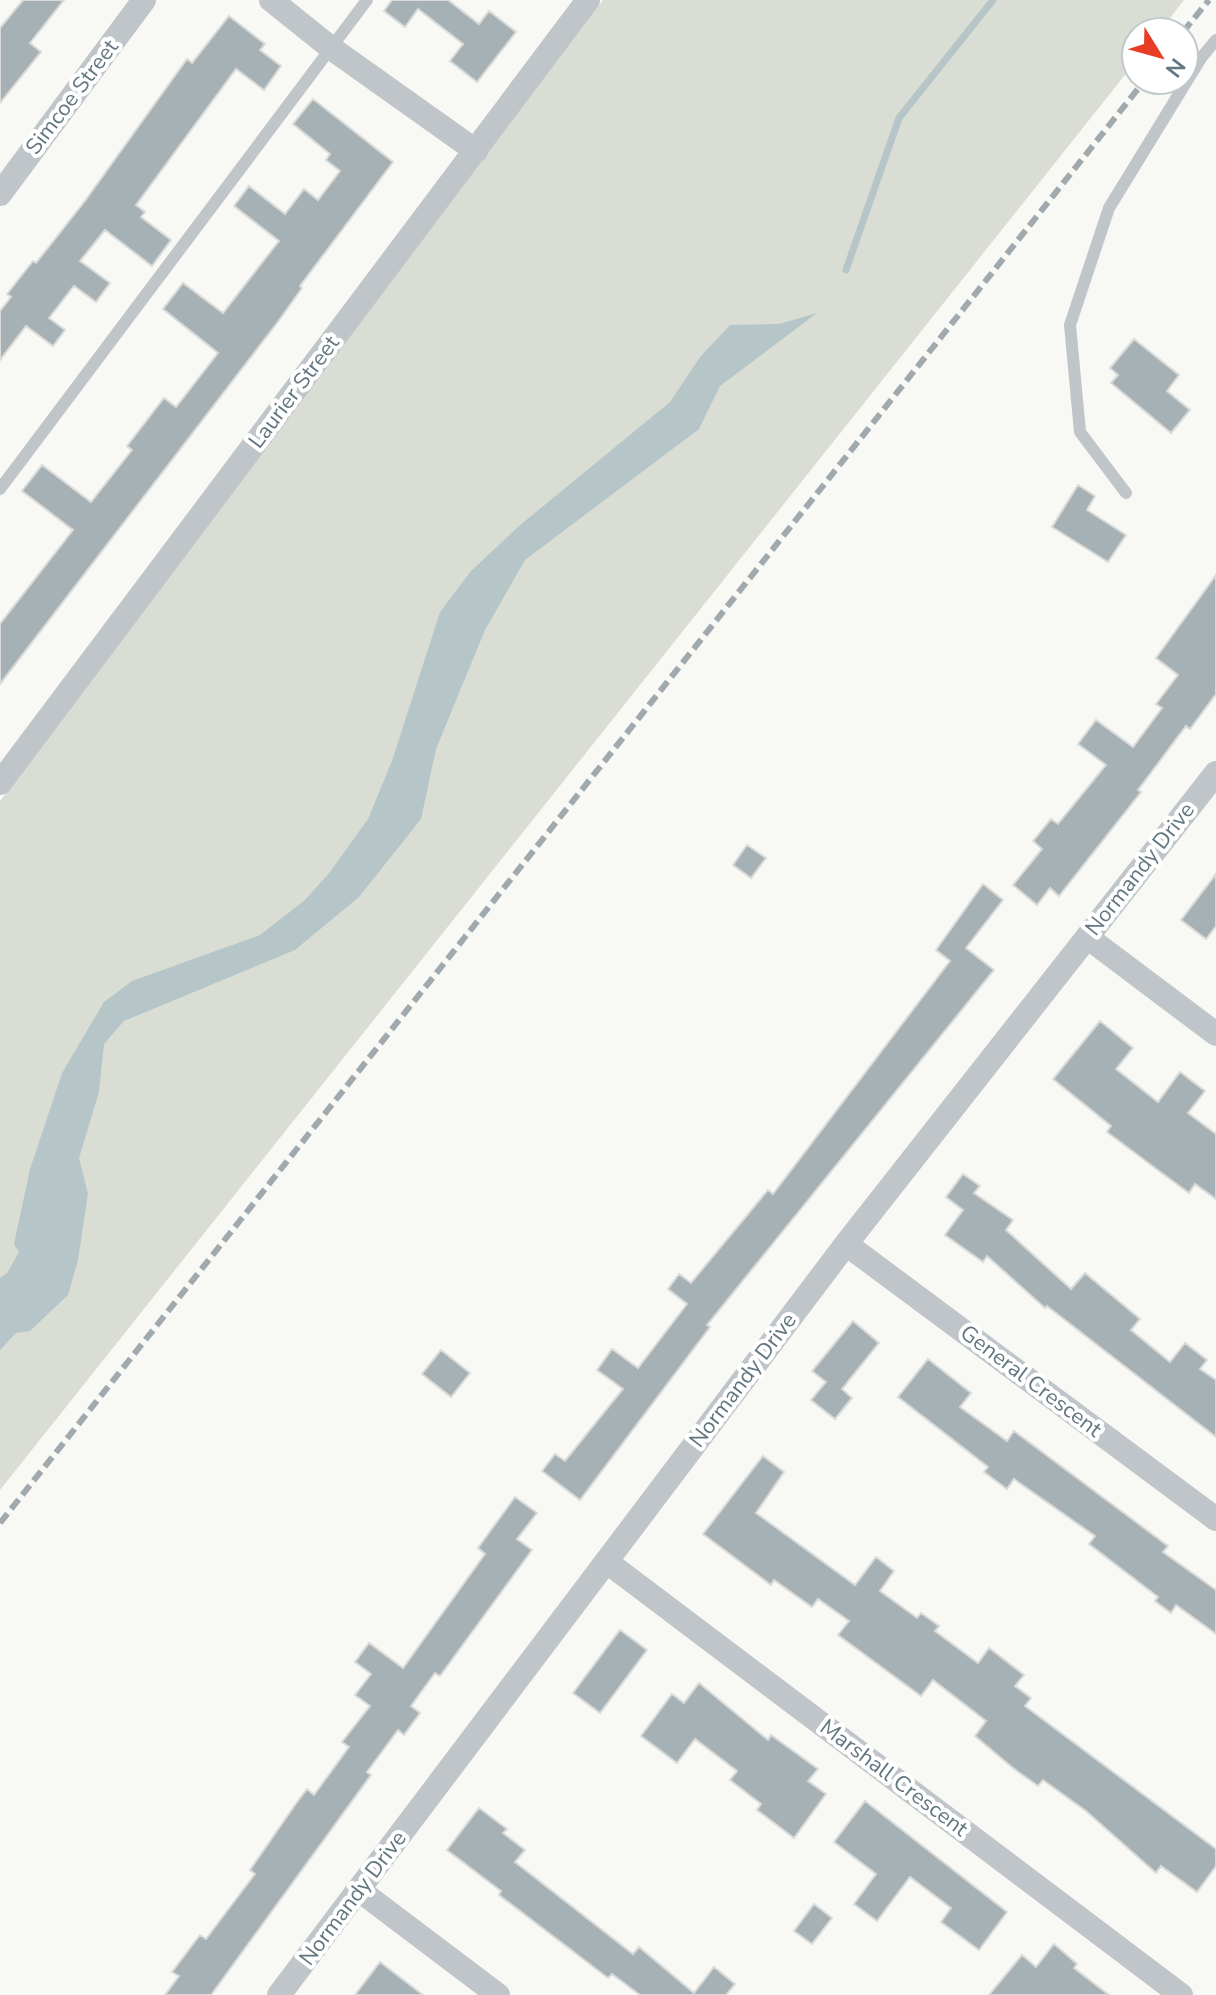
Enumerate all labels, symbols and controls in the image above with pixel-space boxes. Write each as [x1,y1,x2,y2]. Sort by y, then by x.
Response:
north arrow [1120,16,1200,96]
street label: Simcoe Street [19,33,125,161]
text: N [1158,52,1192,83]
street label: Laurier Street [242,329,347,455]
street label: Normandy Drive [1079,796,1201,942]
street label: Normandy Drive [682,1307,804,1453]
street label: General Crescent [954,1318,1108,1444]
street label: Marshall Crescent [814,1712,974,1844]
street label: Normandy Drive [292,1825,414,1971]

